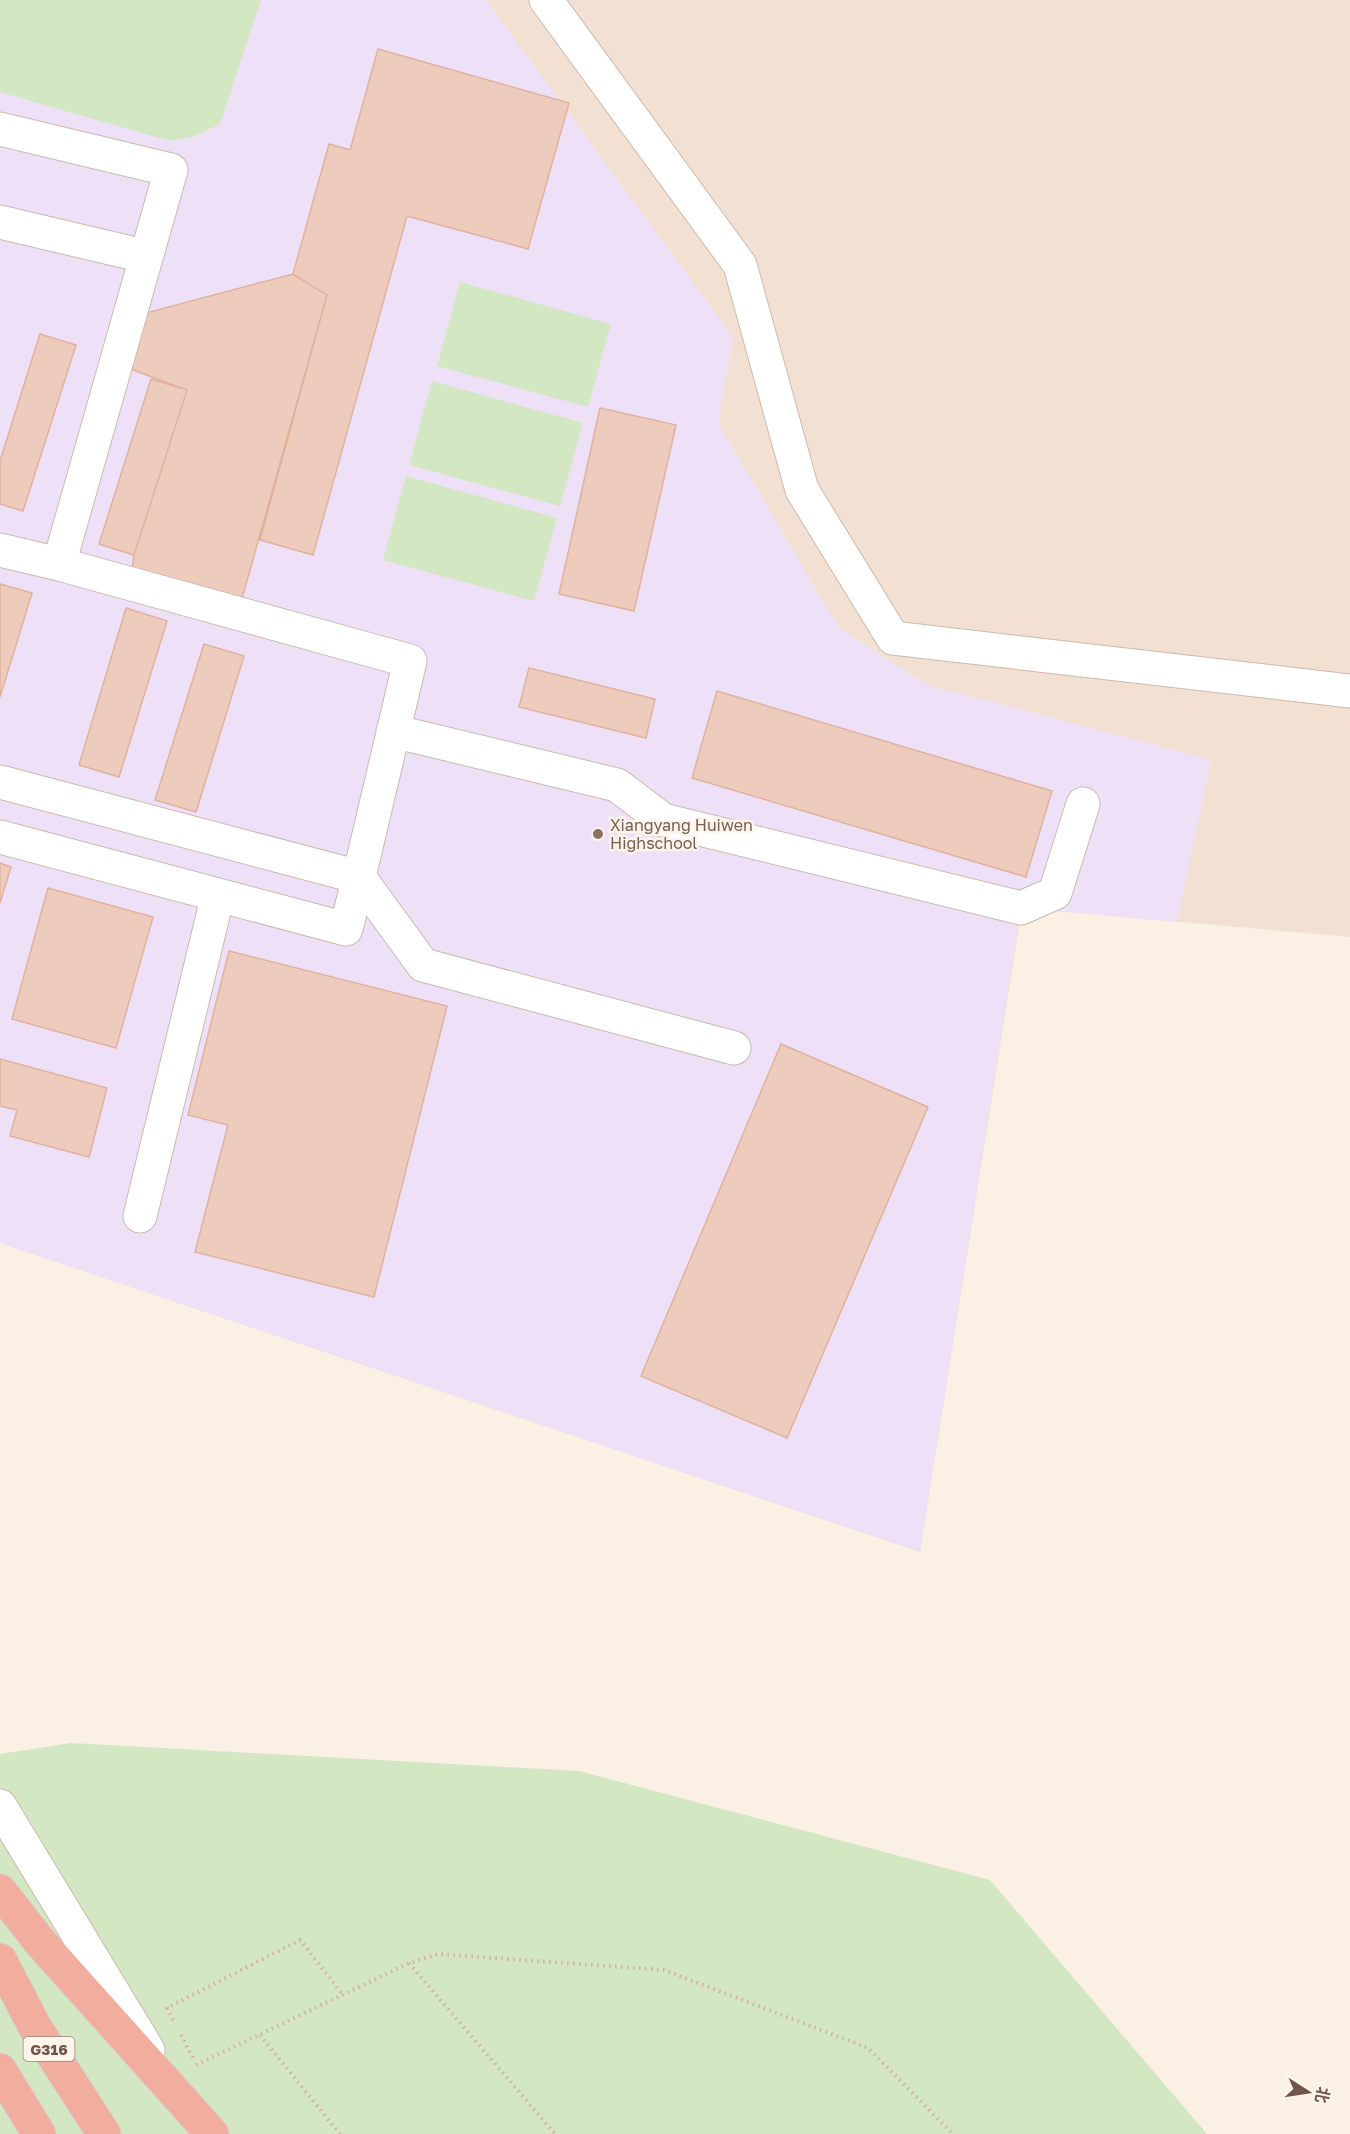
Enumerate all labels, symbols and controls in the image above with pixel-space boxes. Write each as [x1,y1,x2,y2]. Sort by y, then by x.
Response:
place label: Xiangyang Huiwen Highschool [610,815,753,853]
marker: Xiangyang Huiwen Highschool [591,827,605,841]
road number: G316 [23,2037,74,2061]
north arrow [1278,2062,1338,2122]
text: 北 [1311,2085,1334,2105]

